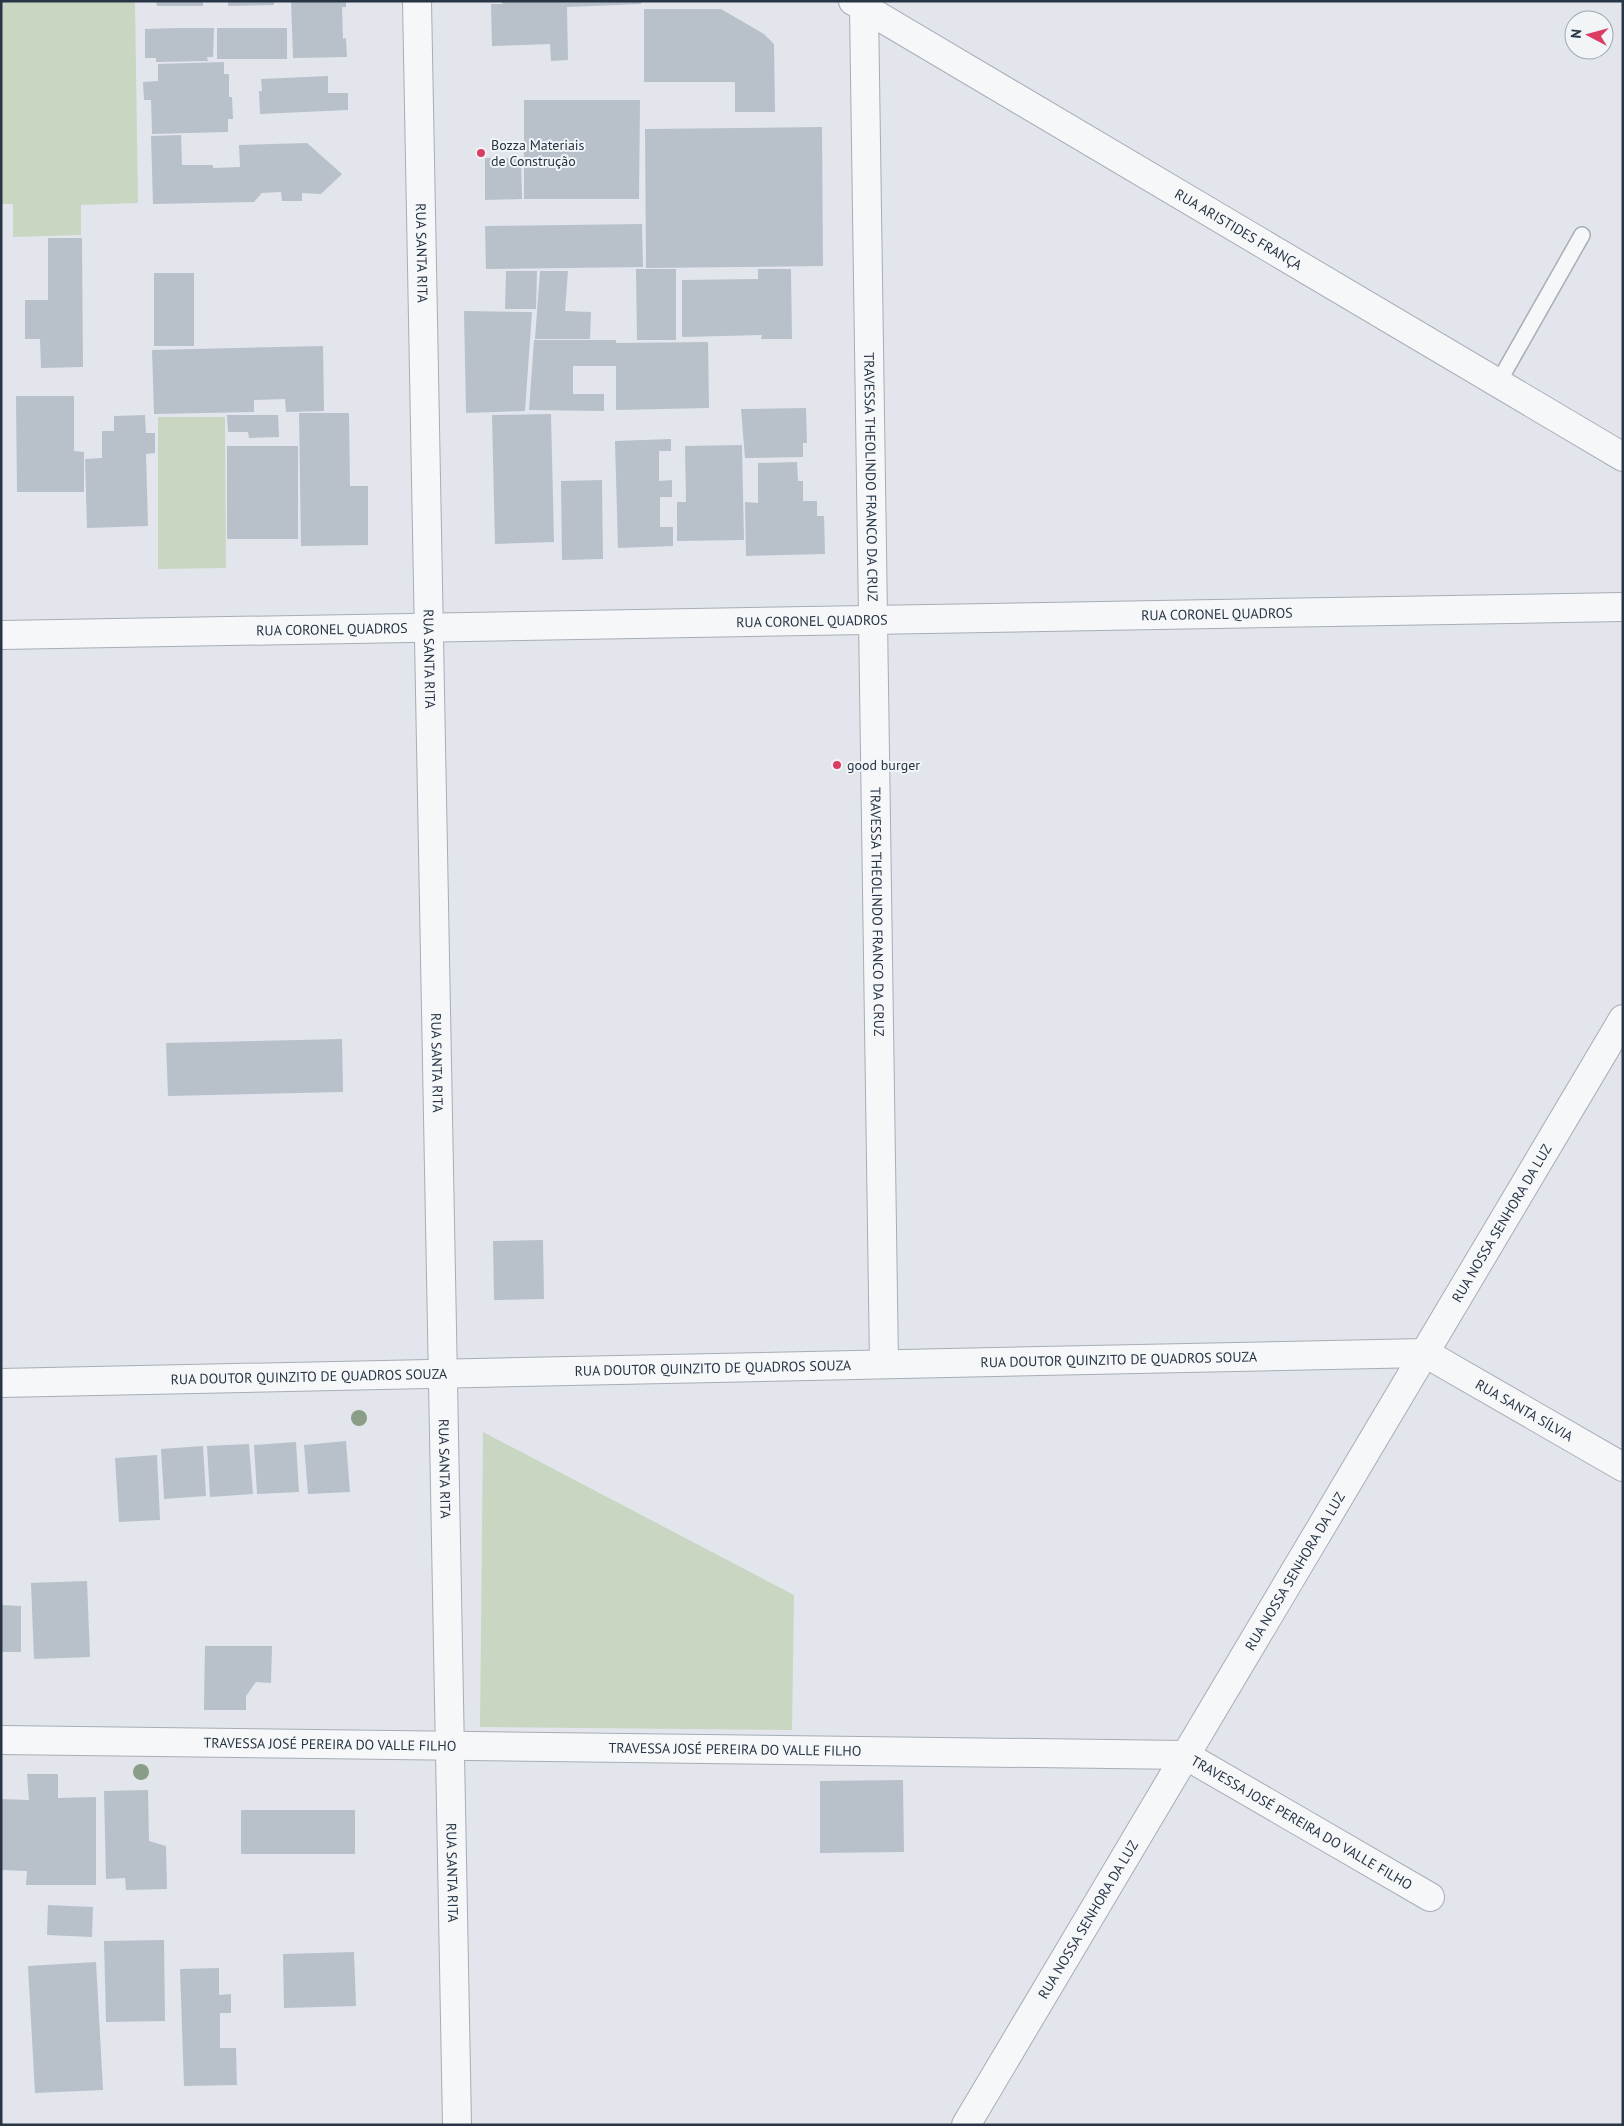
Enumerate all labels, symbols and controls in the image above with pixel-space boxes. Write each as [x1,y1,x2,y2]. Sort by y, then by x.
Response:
north arrow [1564,10,1614,60]
text: N [1567,28,1586,39]
place label: Bozza Materiais de Construção [491,136,585,170]
marker: Bozza Materiais de Construção [475,147,487,159]
street label: RUA ARISTIDES FRANÇA [1172,185,1306,274]
street label: RUA SANTA RITA [412,203,432,304]
street label: TRAVESSA THEOLINDO FRANCO DA CRUZ [860,352,882,602]
street label: RUA CORONEL QUADROS [1141,604,1293,624]
street label: RUA SANTA RITA [419,609,439,710]
street label: RUA CORONEL QUADROS [736,611,888,631]
street label: RUA CORONEL QUADROS [256,619,408,640]
place label: good burger [847,756,920,774]
marker: good burger [831,759,843,771]
street label: TRAVESSA THEOLINDO FRANCO DA CRUZ [866,787,888,1037]
street label: RUA SANTA RITA [427,1013,447,1114]
street label: RUA NOSSA SENHORA DA LUZ [1448,1140,1556,1306]
street label: RUA DOUTOR QUINZITO DE QUADROS SOUZA [980,1348,1258,1371]
street label: RUA DOUTOR QUINZITO DE QUADROS SOUZA [574,1356,852,1380]
street label: RUA DOUTOR QUINZITO DE QUADROS SOUZA [170,1365,448,1388]
street label: RUA SANTA SÍLVIA [1472,1375,1577,1446]
street label: RUA SANTA RITA [435,1419,455,1520]
street label: RUA NOSSA SENHORA DA LUZ [1241,1489,1349,1654]
street label: TRAVESSA JOSÉ PEREIRA DO VALLE FILHO [203,1734,457,1755]
street label: TRAVESSA JOSÉ PEREIRA DO VALLE FILHO [608,1739,862,1760]
street label: TRAVESSA JOSÉ PEREIRA DO VALLE FILHO [1188,1751,1416,1894]
street label: RUA SANTA RITA [442,1823,462,1923]
street label: RUA NOSSA SENHORA DA LUZ [1034,1837,1142,2002]

